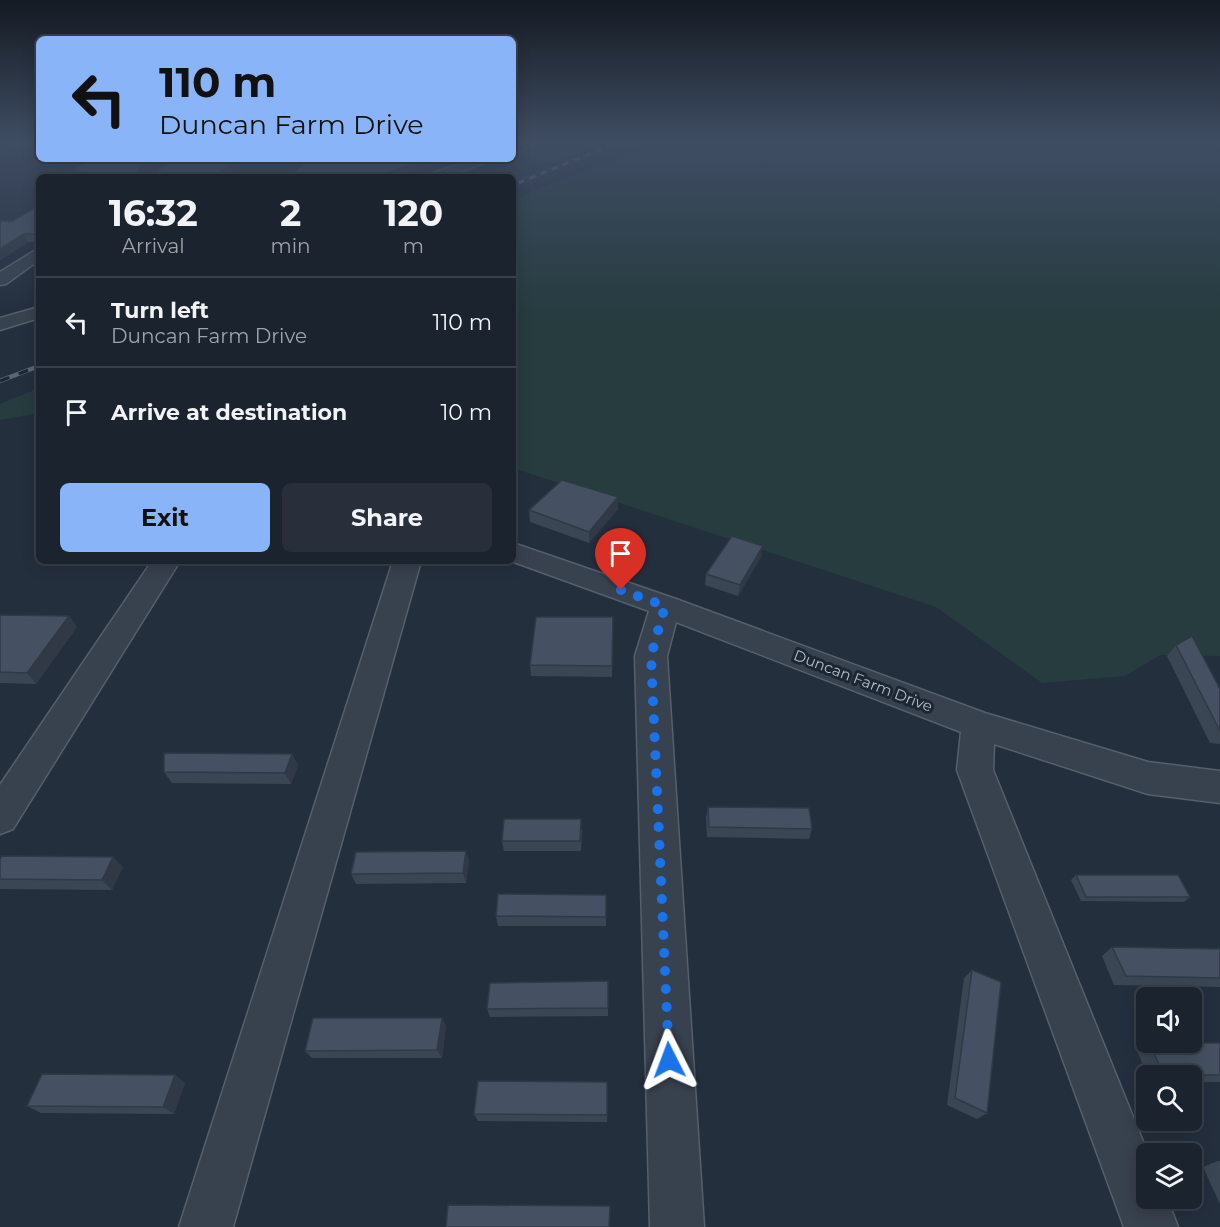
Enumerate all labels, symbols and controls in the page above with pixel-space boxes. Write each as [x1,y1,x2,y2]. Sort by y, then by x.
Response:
text: 110 m [159,56,276,108]
icon: left [60,60,138,138]
text: Duncan Farm Drive [159,108,424,141]
text: 16:32 [109,191,198,235]
text: 2 [280,191,301,235]
text: 120 [383,191,443,235]
text: Arrival [122,234,185,258]
text: min [270,234,311,258]
text: m [403,234,424,258]
text: Turn left [111,297,209,324]
icon: left [60,306,93,339]
text: 110 m [432,309,492,336]
text: Duncan Farm Drive [111,324,307,348]
icon: arrive [60,396,93,429]
text: Arrive at destination [111,399,347,426]
text: 10 m [440,399,492,426]
button: Exit [60,483,270,552]
button: Share [282,483,492,552]
pin [595,528,646,590]
icon: arrive [604,537,637,570]
street label: Duncan Farm Drive [791,645,935,716]
map controls [1136,987,1202,1209]
button: sound [1136,987,1202,1053]
position arrow [637,1028,701,1092]
button: search [1136,1065,1202,1131]
button: layers [1136,1143,1202,1209]

